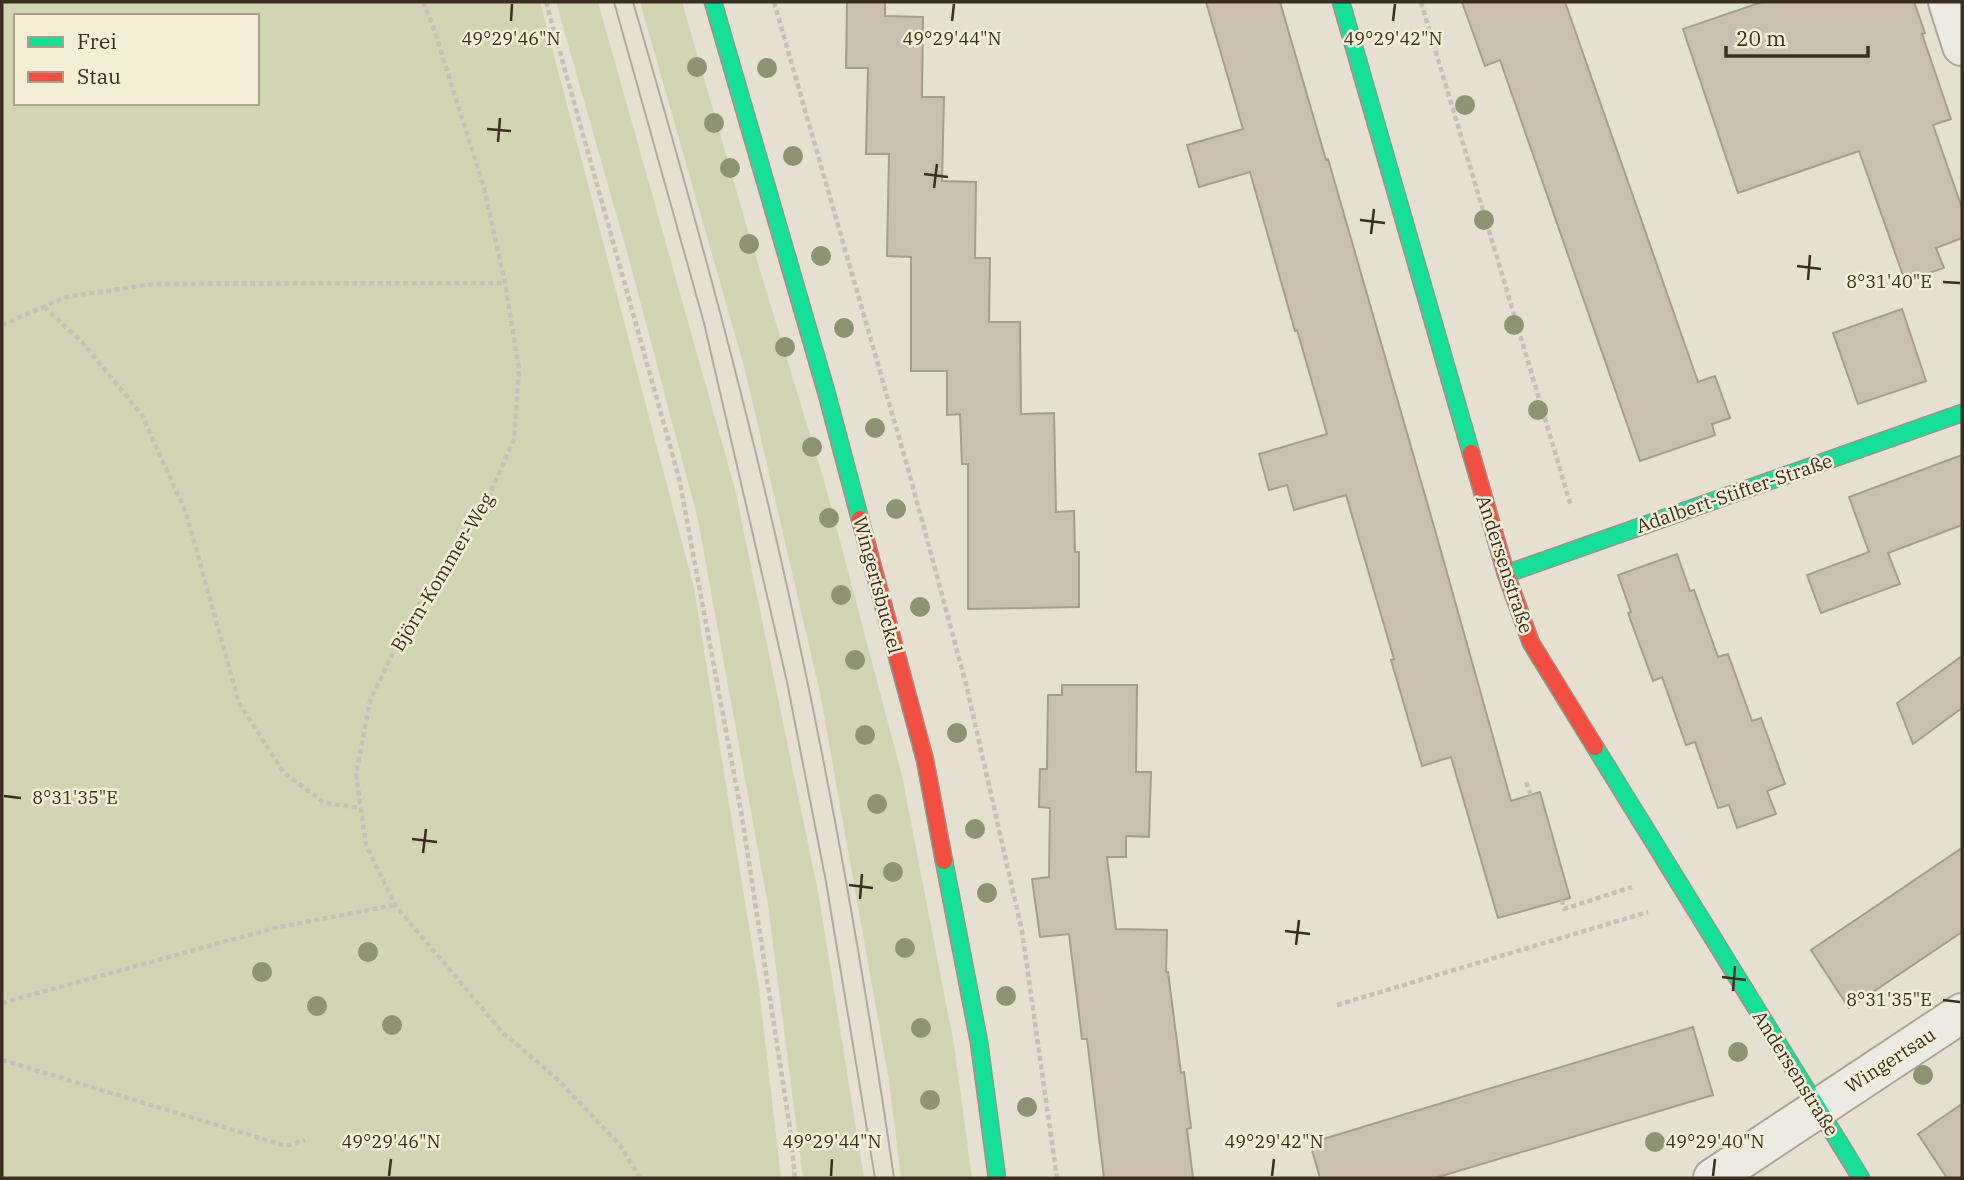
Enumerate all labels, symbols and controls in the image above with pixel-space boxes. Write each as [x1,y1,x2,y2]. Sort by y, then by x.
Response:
legend [14,14,259,105]
scale bar [1726,14,1868,58]
text: 20 m [1736,24,1786,52]
text: Frei [77,27,117,55]
text: 49°29'46"N [462,27,561,50]
text: 49°29'44"N [903,27,1002,50]
text: 49°29'42"N [1344,27,1443,50]
text: Stau [77,62,121,90]
text: 8°31'40"E [1846,270,1932,293]
street label: Adalbert-Stifter-Straße [1633,448,1835,538]
street label: Björn-Kommer-Weg [385,488,499,656]
street label: Andersenstraße [1471,492,1539,636]
street label: Wingertsbuckel [848,514,908,656]
text: 8°31'35"E [32,786,118,809]
text: 8°31'35"E [1846,988,1932,1011]
street label: Andersenstraße [1748,1006,1844,1140]
street label: Wingertsau [1840,1022,1940,1098]
text: 49°29'46"N [342,1130,441,1153]
text: 49°29'44"N [783,1130,882,1153]
text: 49°29'42"N [1225,1130,1324,1153]
text: 49°29'40"N [1666,1130,1765,1153]

